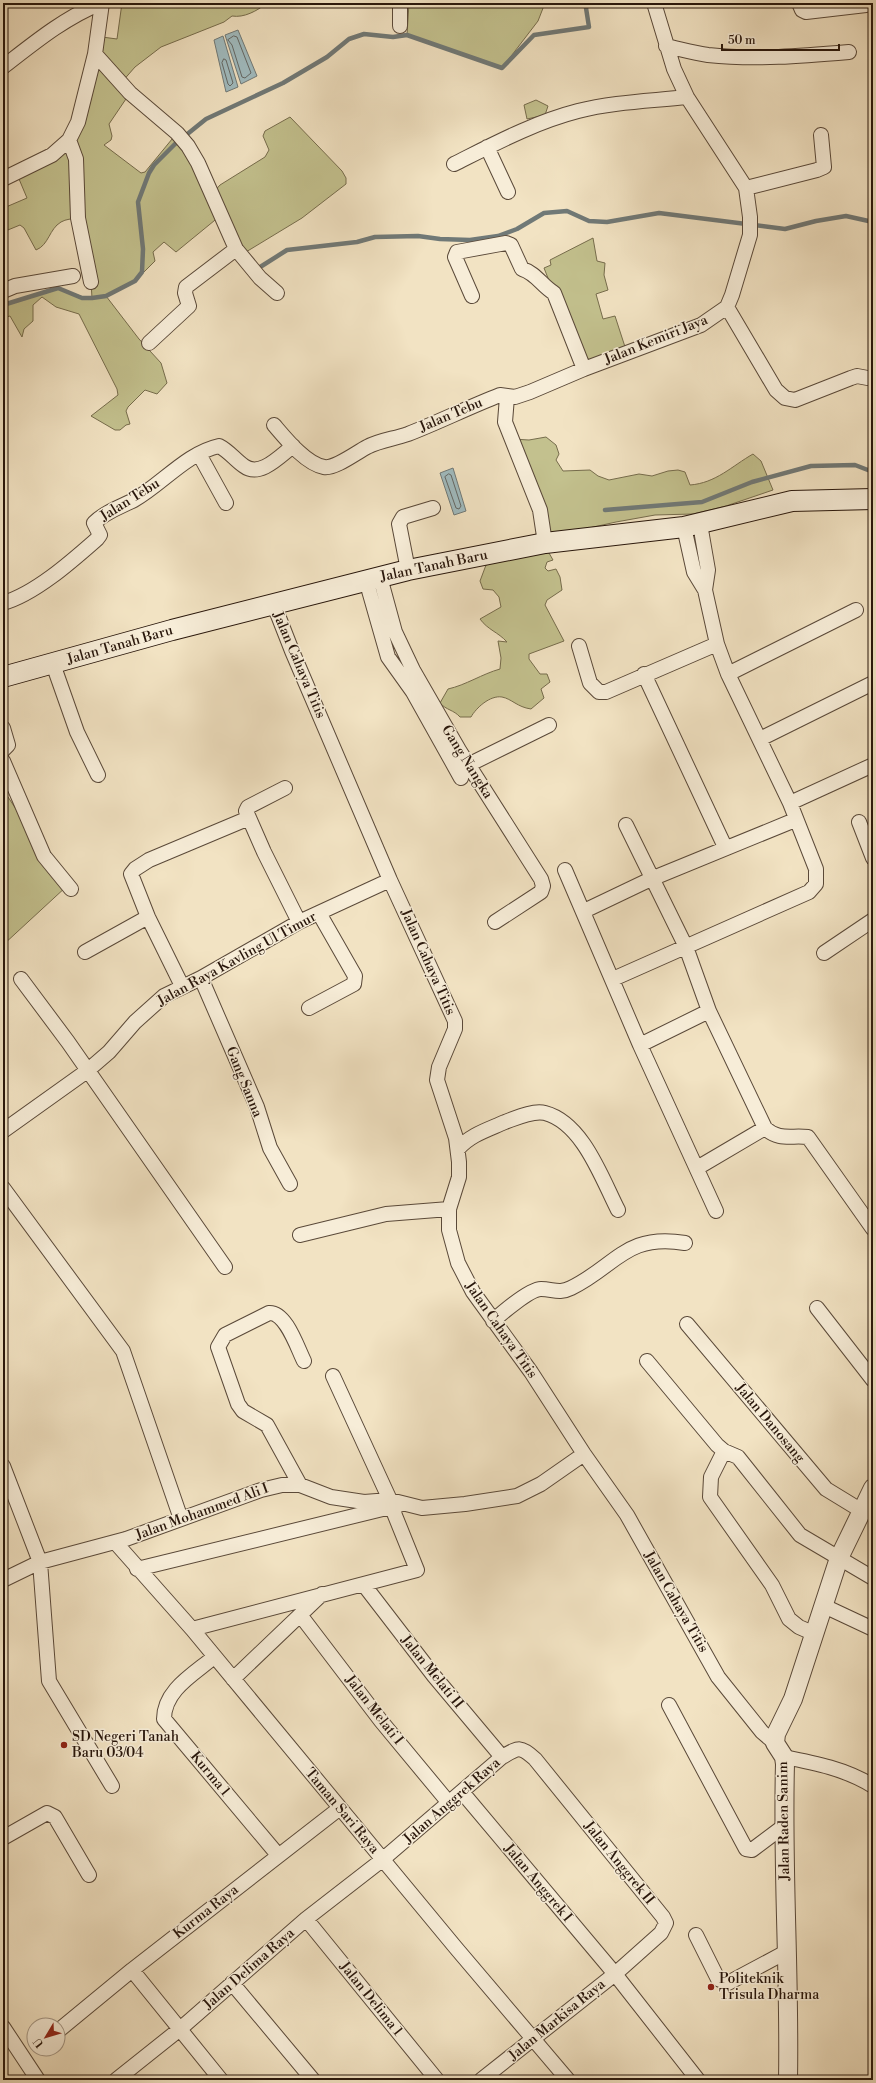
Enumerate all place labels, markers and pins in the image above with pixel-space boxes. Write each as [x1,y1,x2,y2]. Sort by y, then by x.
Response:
place label: SD Negeri Tanah Baru 03/04 [71,1728,180,1762]
marker: SD Negeri Tanah Baru 03/04 [59,1740,69,1750]
place label: Politeknik Trisula Dharma [719,1970,820,2004]
marker: Politeknik Trisula Dharma [706,1982,716,1992]

